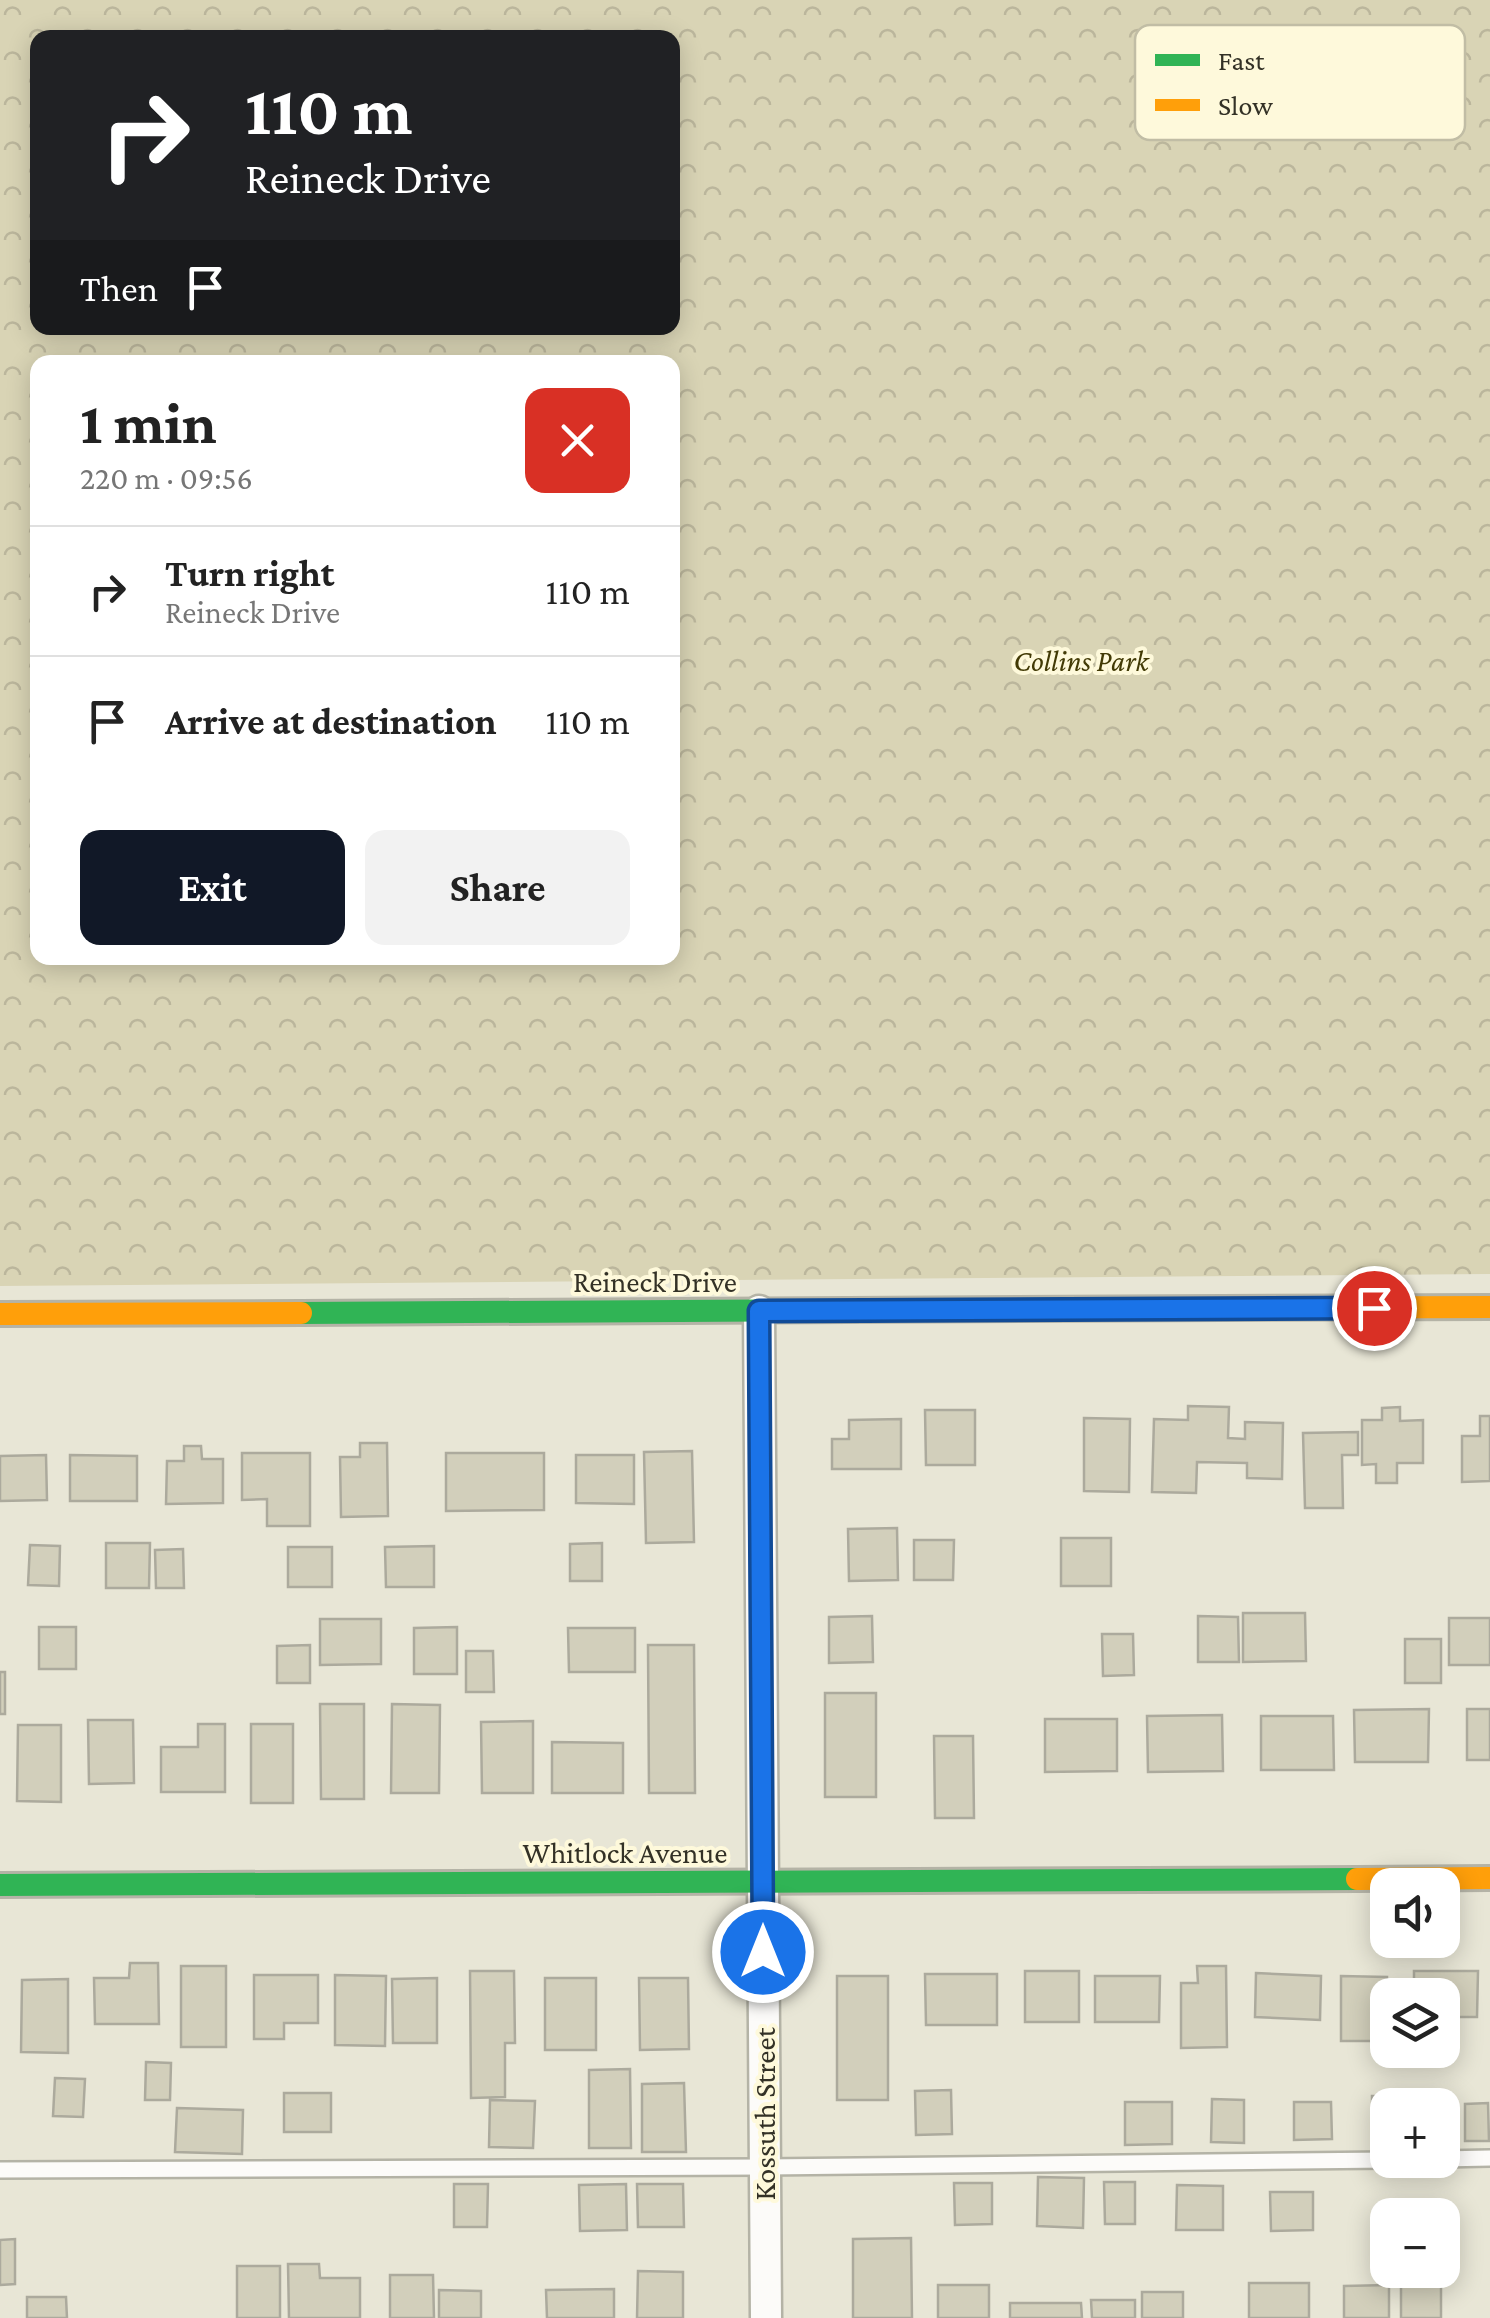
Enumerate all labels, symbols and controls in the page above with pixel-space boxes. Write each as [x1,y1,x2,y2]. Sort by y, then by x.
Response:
legend [1135,25,1465,140]
text: Fast [1218,45,1265,76]
icon: right [80,70,210,200]
text: 110 m [245,71,413,149]
text: Slow [1218,90,1273,121]
text: Reineck Drive [245,153,491,203]
icon: arrive [178,260,233,315]
text: Then [80,267,158,309]
button: close [525,388,630,493]
text: 1 min [80,389,217,456]
text: 220 m · 09:56 [80,460,253,496]
text: Turn right [165,552,334,594]
icon: right [80,564,135,619]
text: 110 m [546,570,630,612]
text: Reineck Drive [165,594,340,630]
park label: Collins Park [1013,644,1150,677]
icon: arrive [80,694,135,749]
text: Arrive at destination [165,700,497,742]
text: 110 m [546,700,630,742]
button: Exit [80,830,345,945]
button: Share [365,830,630,945]
street label: Reineck Drive [573,1265,737,1298]
pin [1332,1266,1417,1351]
icon: arrive [1347,1281,1402,1336]
street label: Whitlock Avenue [523,1836,727,1869]
map controls [1370,1868,1460,2288]
button: sound [1370,1868,1460,1958]
position arrow [711,1900,815,2004]
button: layers [1370,1978,1460,2068]
street label: Kossuth Street [748,2026,781,2201]
button: + [1370,2088,1460,2178]
button: − [1370,2198,1460,2288]

